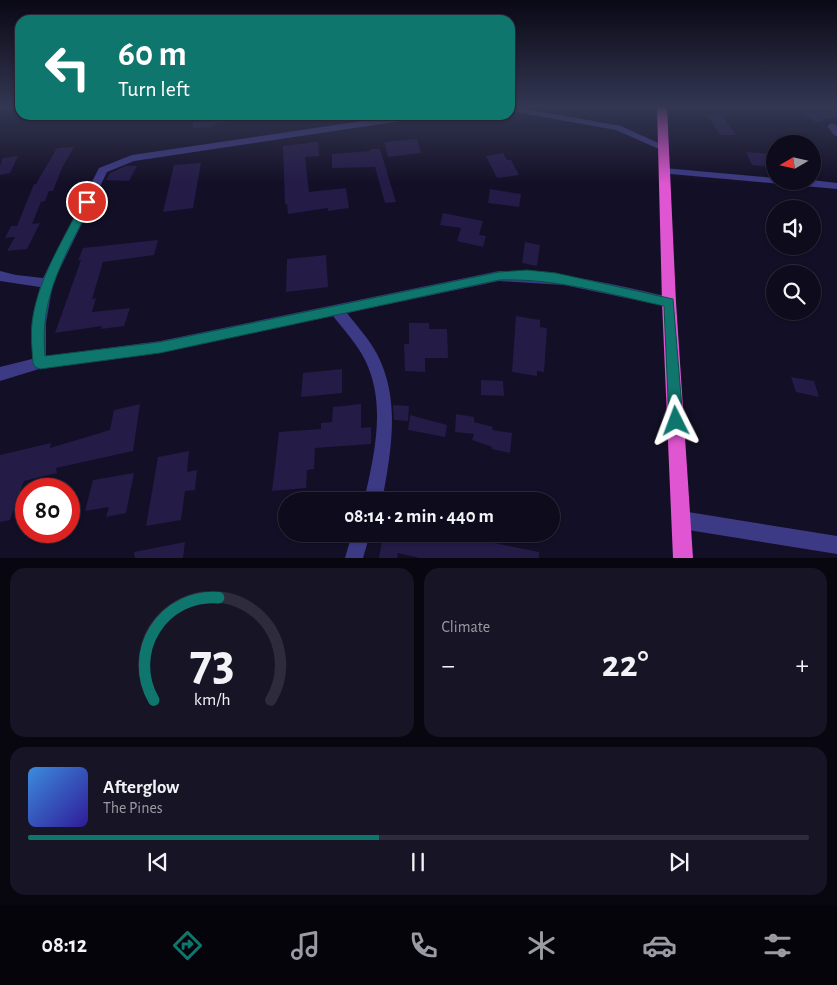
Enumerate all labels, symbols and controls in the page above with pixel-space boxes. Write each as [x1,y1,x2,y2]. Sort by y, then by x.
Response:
icon: left [35,35,100,100]
text: 60 m [118,37,187,72]
text: Turn left [118,78,190,100]
north arrow [766,135,821,190]
map controls [766,135,821,320]
pin [66,181,108,223]
icon: arrive [73,188,101,216]
button: sound [766,200,821,255]
button: search [766,265,821,320]
position arrow [649,394,701,446]
speed limit sign: 80 [15,478,80,543]
text: 08:14 · 2 min · 440 m [344,507,494,526]
text: Climate [442,619,490,635]
text: 73 [189,637,234,689]
text: 22° [602,646,649,684]
text: − [442,652,455,680]
text: + [796,652,809,680]
text: km/h [193,691,230,709]
text: Afterglow [103,778,179,797]
text: The Pines [103,800,163,816]
icon: previous [144,848,172,876]
icon: pause [404,848,432,876]
icon: next [665,848,693,876]
icon: directions [170,928,205,963]
icon: music [288,928,323,963]
icon: phone [406,928,441,963]
icon: climate [524,928,559,963]
icon: car [642,928,677,963]
icon: filters [760,928,795,963]
text: 08:12 [42,934,87,956]

